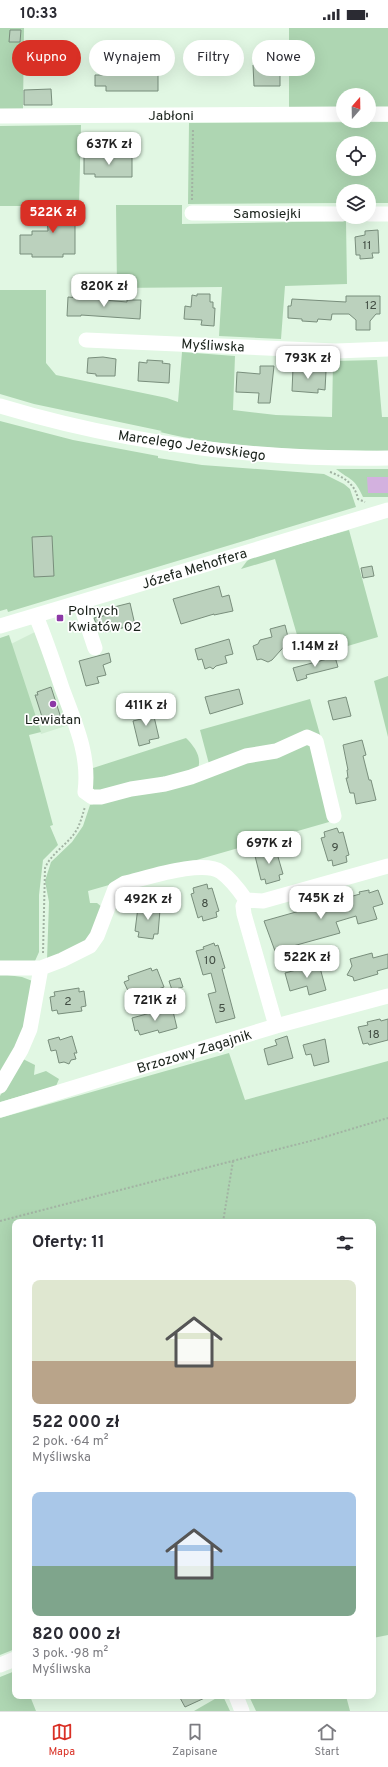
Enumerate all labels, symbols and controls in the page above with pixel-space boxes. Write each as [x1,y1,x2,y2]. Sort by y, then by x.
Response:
text: 10:33 [20,5,58,24]
chip: Kupno [12,40,81,76]
chip: Wynajem [89,40,175,76]
chip: Filtry [183,40,244,76]
chip: Nowe [252,40,315,76]
north arrow [336,88,376,128]
map controls [336,88,376,224]
street label: Jabłoni [148,108,194,125]
pin: 637K zł [72,132,146,166]
button: locate [336,136,376,176]
text: 637K zł [86,137,132,153]
button: layers [336,184,376,224]
pin: 522K zł [16,200,90,234]
text: 522K zł [29,205,77,221]
street label: Samosiejki [233,206,301,223]
house number: 11 [363,238,371,254]
pin: 820K zł [67,274,141,308]
text: 820K zł [80,279,128,295]
house number: 12 [365,298,377,314]
street label: Myśliwska [181,336,245,357]
pin: 793K zł [271,346,345,380]
text: 793K zł [285,351,331,367]
street label: Marcelego Jeżowskiego [117,428,267,465]
street label: Józefa Mehoffera [140,545,249,594]
place label: Polnych Kwiatów 02 [68,603,141,636]
marker: Polnych Kwiatów 02 [55,613,65,623]
pin: 1.14M zł [274,634,356,668]
text: 1.14M zł [292,639,338,655]
pin: 411K zł [109,693,183,727]
text: 411K zł [125,698,167,714]
marker: Lewiatan [48,699,58,709]
place label: Lewiatan [25,712,81,729]
pin: 697K zł [232,831,306,865]
text: 697K zł [246,836,292,852]
house number: 9 [331,840,339,856]
pin: 745K zł [284,886,358,920]
pin: 492K zł [111,887,185,921]
text: 745K zł [298,891,344,907]
text: 492K zł [124,892,172,908]
house number: 8 [201,896,209,912]
pin: 522K zł [270,945,344,979]
text: 522K zł [283,950,331,966]
house number: 10 [204,953,216,969]
pin: 721K zł [118,988,192,1022]
text: 721K zł [133,993,177,1009]
house number: 2 [64,994,72,1010]
house number: 5 [218,1001,226,1017]
street label: Brzozowy Zagajnik [135,1027,254,1078]
house number: 18 [368,1027,380,1043]
text: Oferty: 11 [32,1232,105,1254]
icon: filters [334,1232,356,1254]
icon: home [158,1306,230,1378]
text: 522 000 zł [32,1412,120,1434]
text: 2 pok. · 64 m² [32,1434,108,1450]
text: Myśliwska [32,1450,91,1466]
icon: home [158,1518,230,1590]
text: 820 000 zł [32,1624,120,1646]
text: 3 pok. · 98 m² [32,1646,108,1662]
text: Myśliwska [32,1662,91,1678]
tab: Mapa [48,1721,75,1759]
tab: Zapisane [172,1721,217,1759]
tab: Start [314,1721,339,1759]

